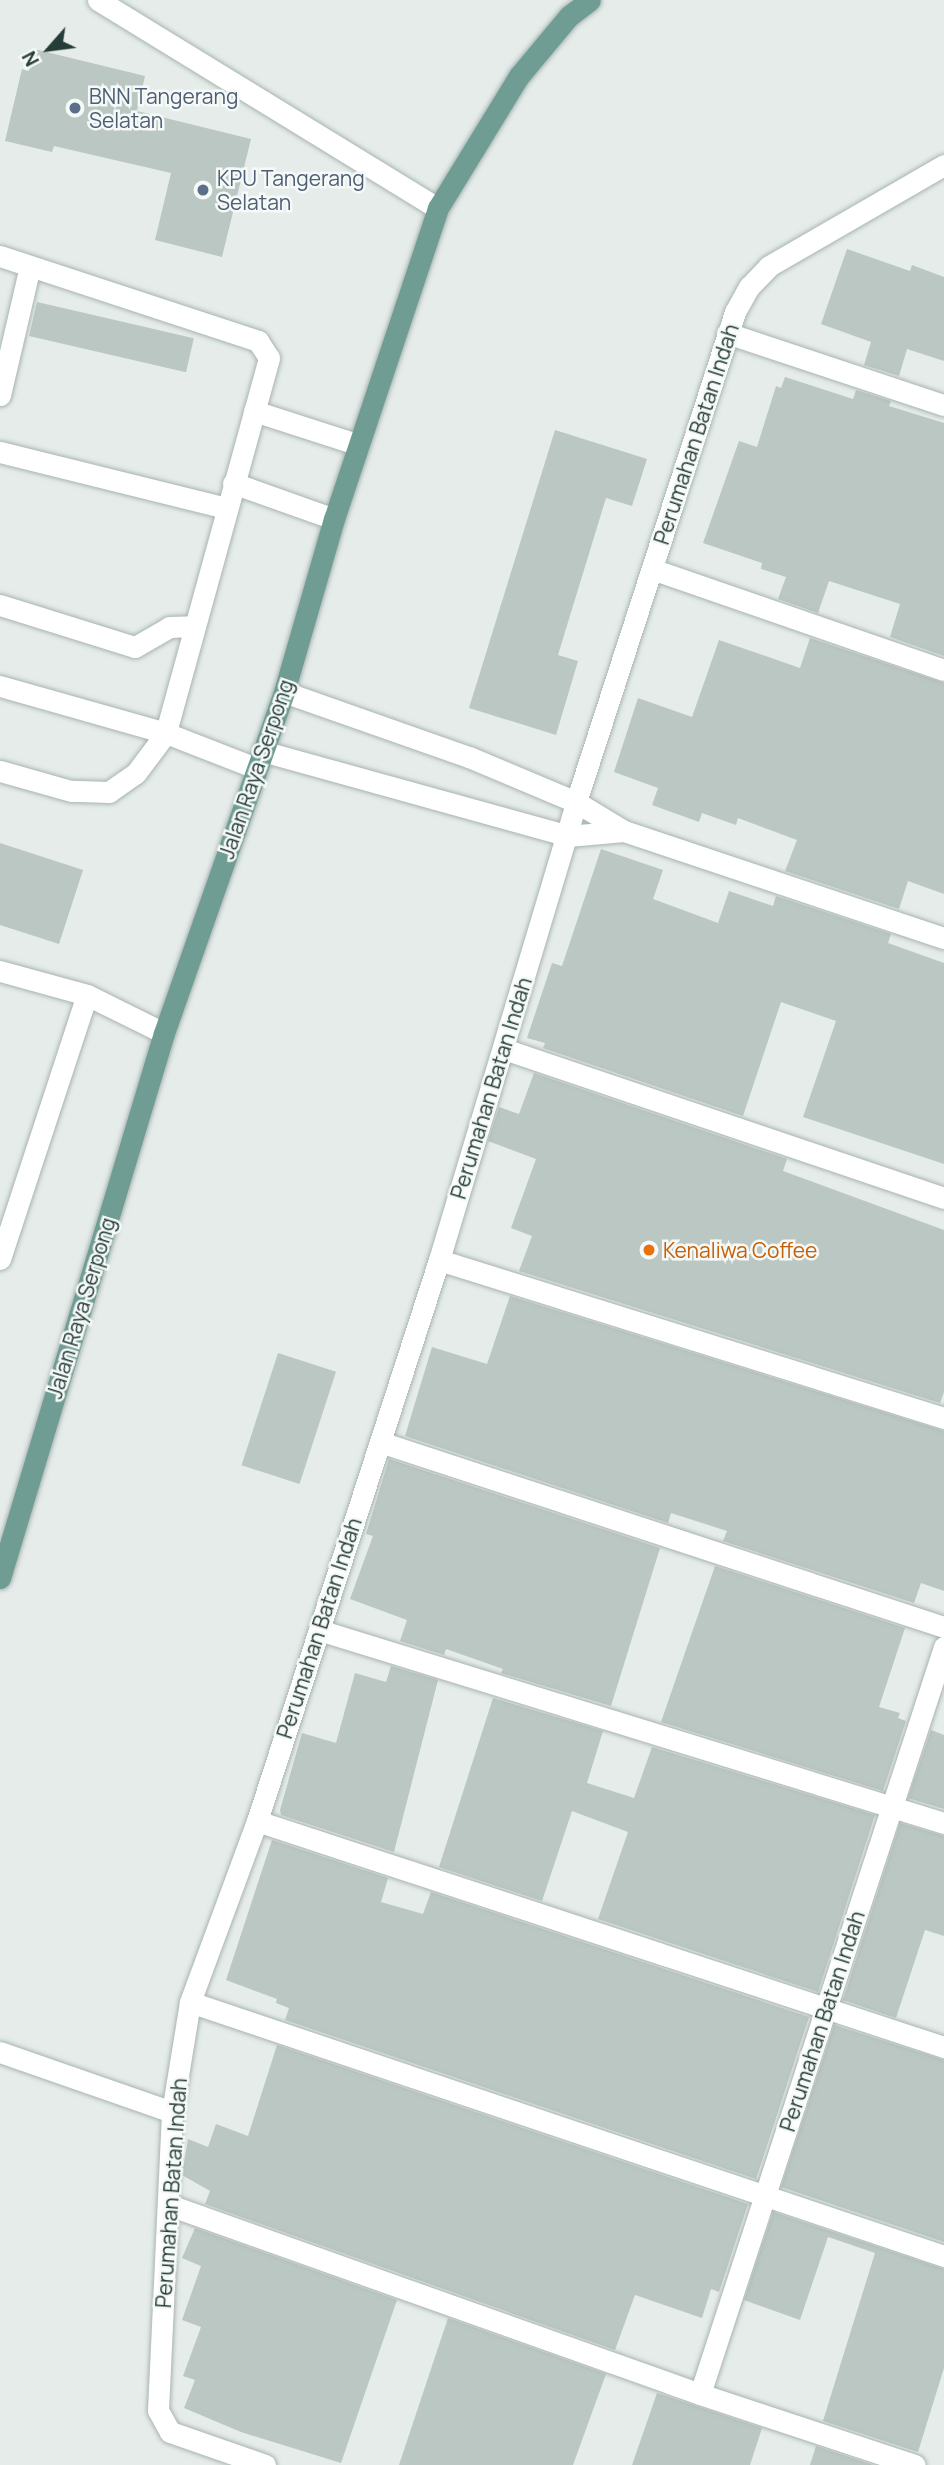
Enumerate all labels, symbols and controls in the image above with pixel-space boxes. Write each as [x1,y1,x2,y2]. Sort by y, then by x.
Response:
north arrow [14,14,84,84]
text: N [16,47,45,71]
place label: BNN Tangerang Selatan [89,83,238,133]
marker: BNN Tangerang Selatan [67,100,83,116]
place label: KPU Tangerang Selatan [217,165,365,215]
marker: KPU Tangerang Selatan [195,182,211,198]
street label: Perumahan Batan Indah [648,321,744,547]
street label: Jalan Raya Serpong [213,676,299,862]
street label: Perumahan Batan Indah [445,974,537,1202]
street label: Jalan Raya Serpong [41,1214,121,1402]
place label: Kenaliwa Coffee [663,1237,817,1263]
marker: Kenaliwa Coffee [641,1242,657,1258]
street label: Perumahan Batan Indah [271,1515,367,1741]
street label: Perumahan Batan Indah [774,1908,870,2134]
street label: Perumahan Batan Indah [150,2077,192,2309]

